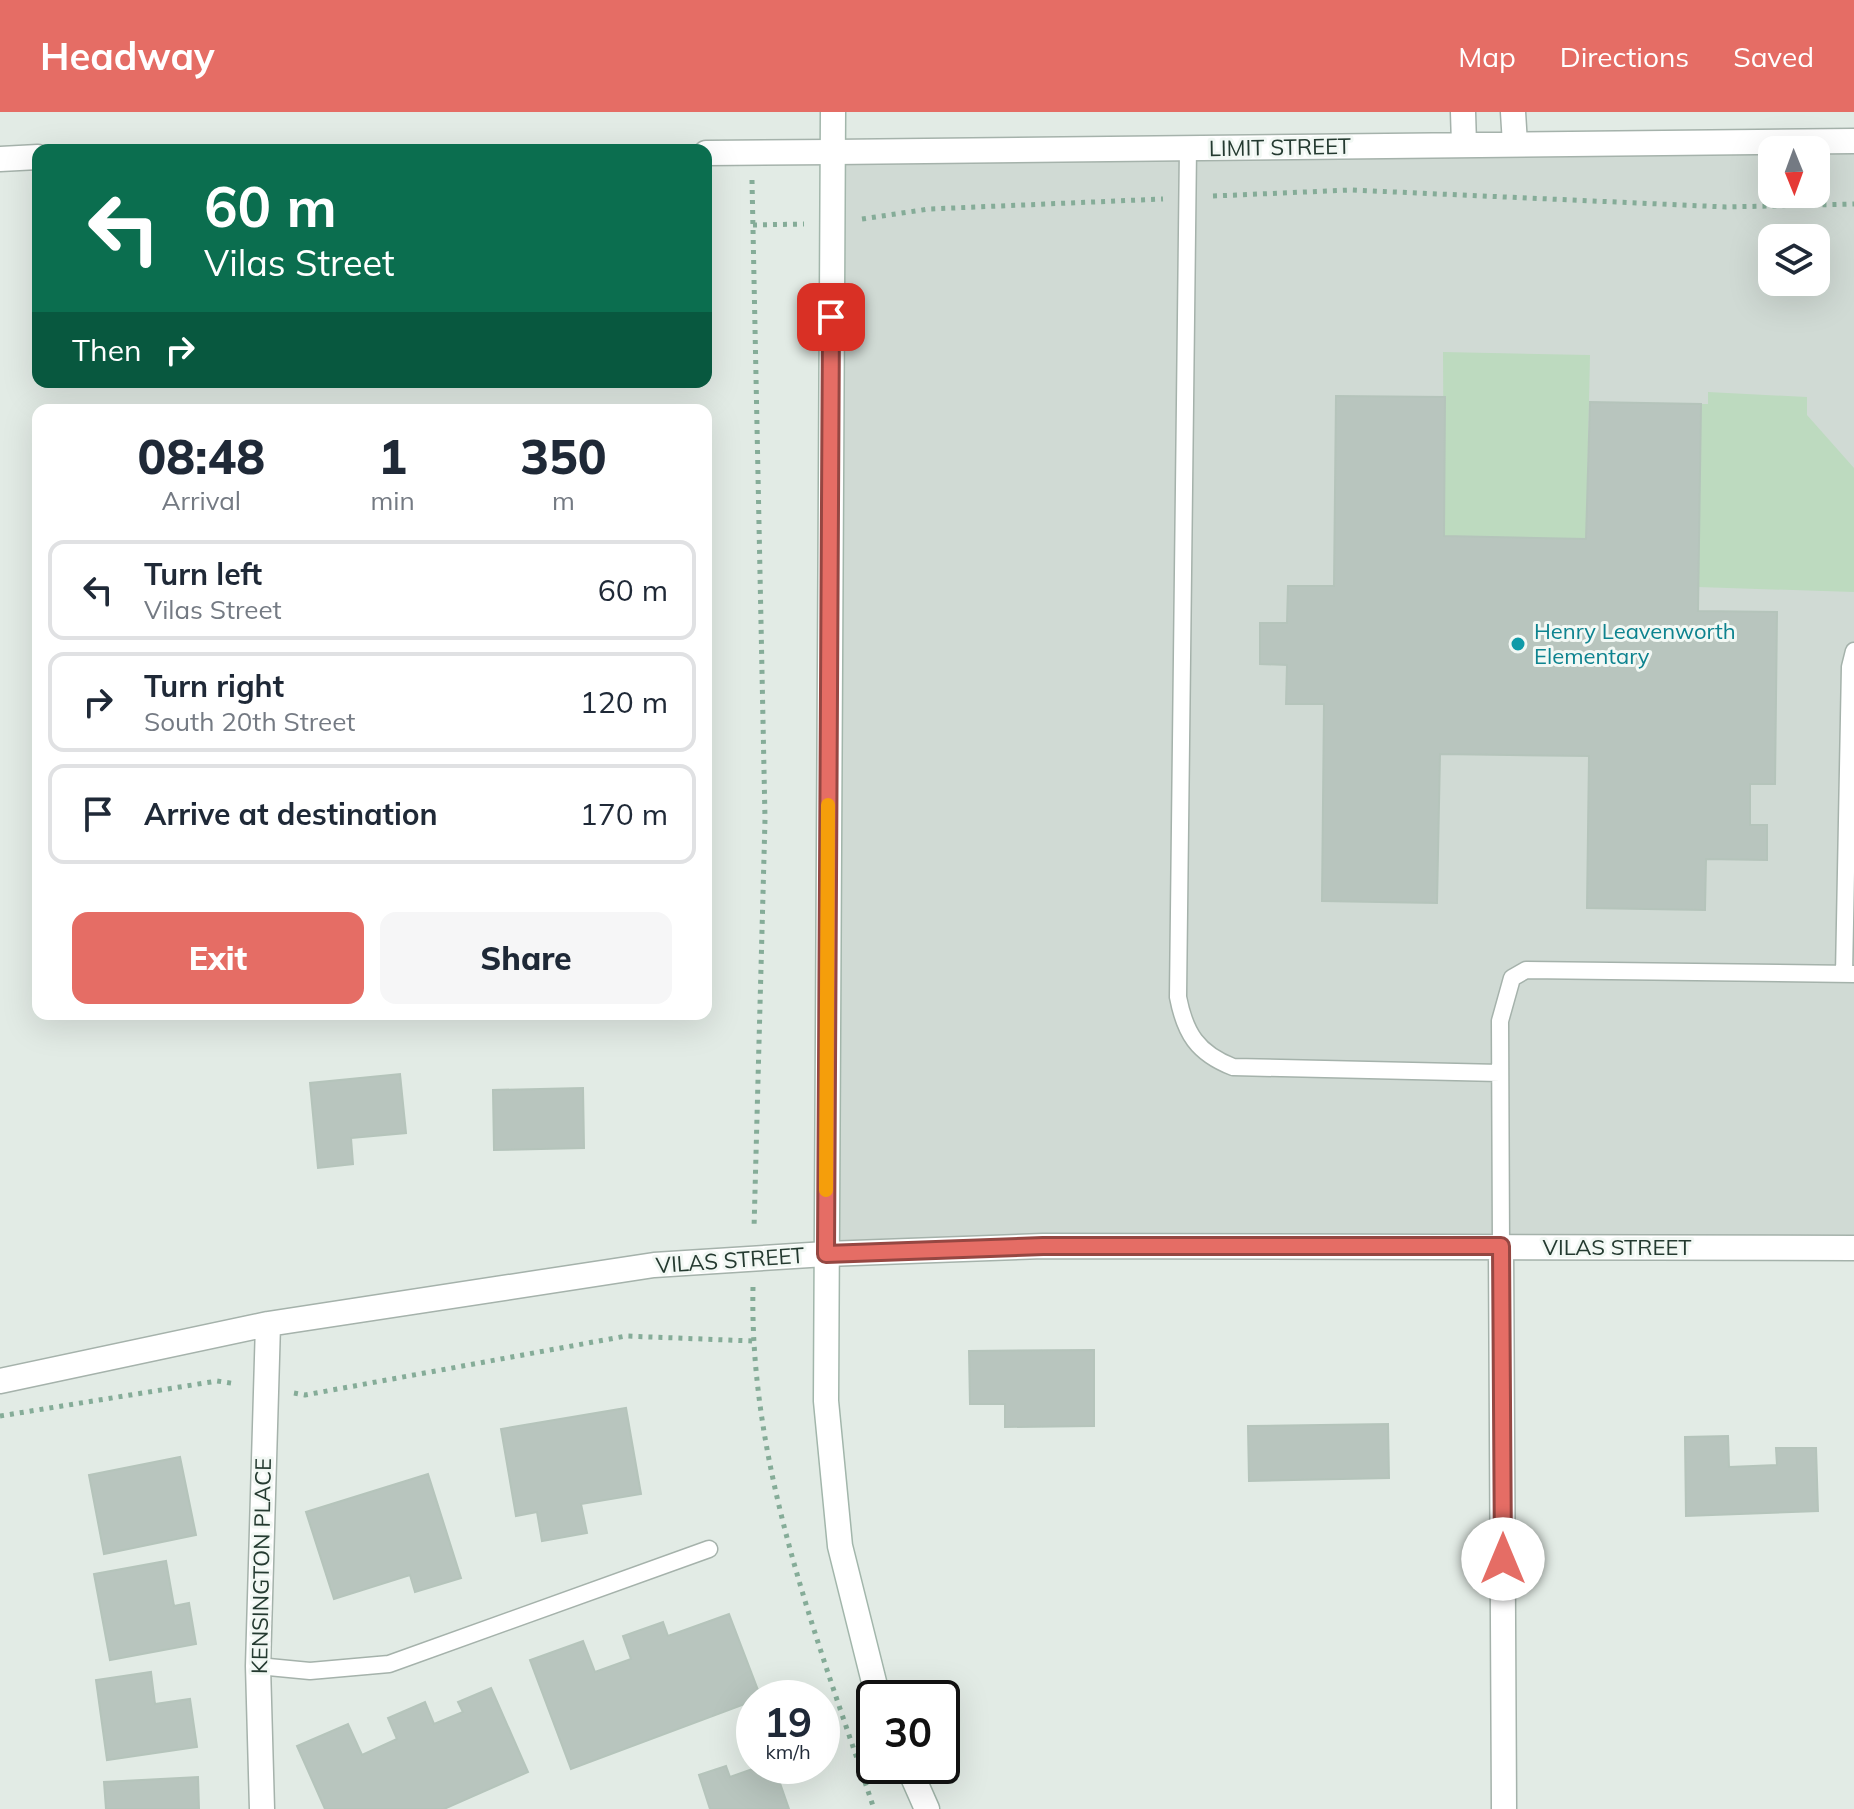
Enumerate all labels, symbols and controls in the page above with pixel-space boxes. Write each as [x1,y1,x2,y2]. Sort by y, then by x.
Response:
text: Headway [40,32,215,80]
text: Map [1458,39,1516,74]
text: Directions [1560,39,1689,74]
text: Saved [1733,39,1814,74]
street label: LIMIT STREET [1209,132,1351,162]
north arrow [1758,136,1830,208]
map controls [1758,136,1830,296]
text: 60 m [204,171,337,241]
icon: left [72,176,176,280]
button: layers [1758,224,1830,296]
text: Vilas Street [204,240,395,285]
pin [797,283,865,351]
icon: arrive [809,295,853,339]
icon: right [158,328,202,372]
text: Then [72,331,142,369]
text: 08:48 [137,426,265,486]
text: 1 [378,426,407,486]
text: 350 [520,426,607,486]
text: Arrival [161,484,241,517]
text: min [371,484,415,517]
text: m [552,484,575,517]
text: Turn left [144,555,262,593]
icon: left [76,568,120,612]
text: 60 m [598,571,668,609]
text: Vilas Street [144,593,282,626]
place label: Henry Leavenworth Elementary [1534,617,1736,670]
marker: Henry Leavenworth Elementary [1509,635,1527,653]
text: Turn right [144,667,284,705]
icon: right [76,680,120,724]
text: 120 m [580,683,668,721]
text: South 20th Street [144,705,355,738]
icon: arrive [76,792,120,836]
text: Arrive at destination [144,795,438,833]
text: 170 m [580,795,668,833]
button: Exit [72,912,364,1004]
button: Share [380,912,672,1004]
street label: VILAS STREET [1543,1233,1691,1261]
street label: VILAS STREET [655,1241,805,1279]
street label: KENSINGTON PLACE [245,1458,277,1674]
position arrow [1461,1517,1545,1601]
speed limit sign: 30 [856,1680,960,1784]
text: 19 [764,1697,812,1747]
text: km/h [765,1739,811,1764]

